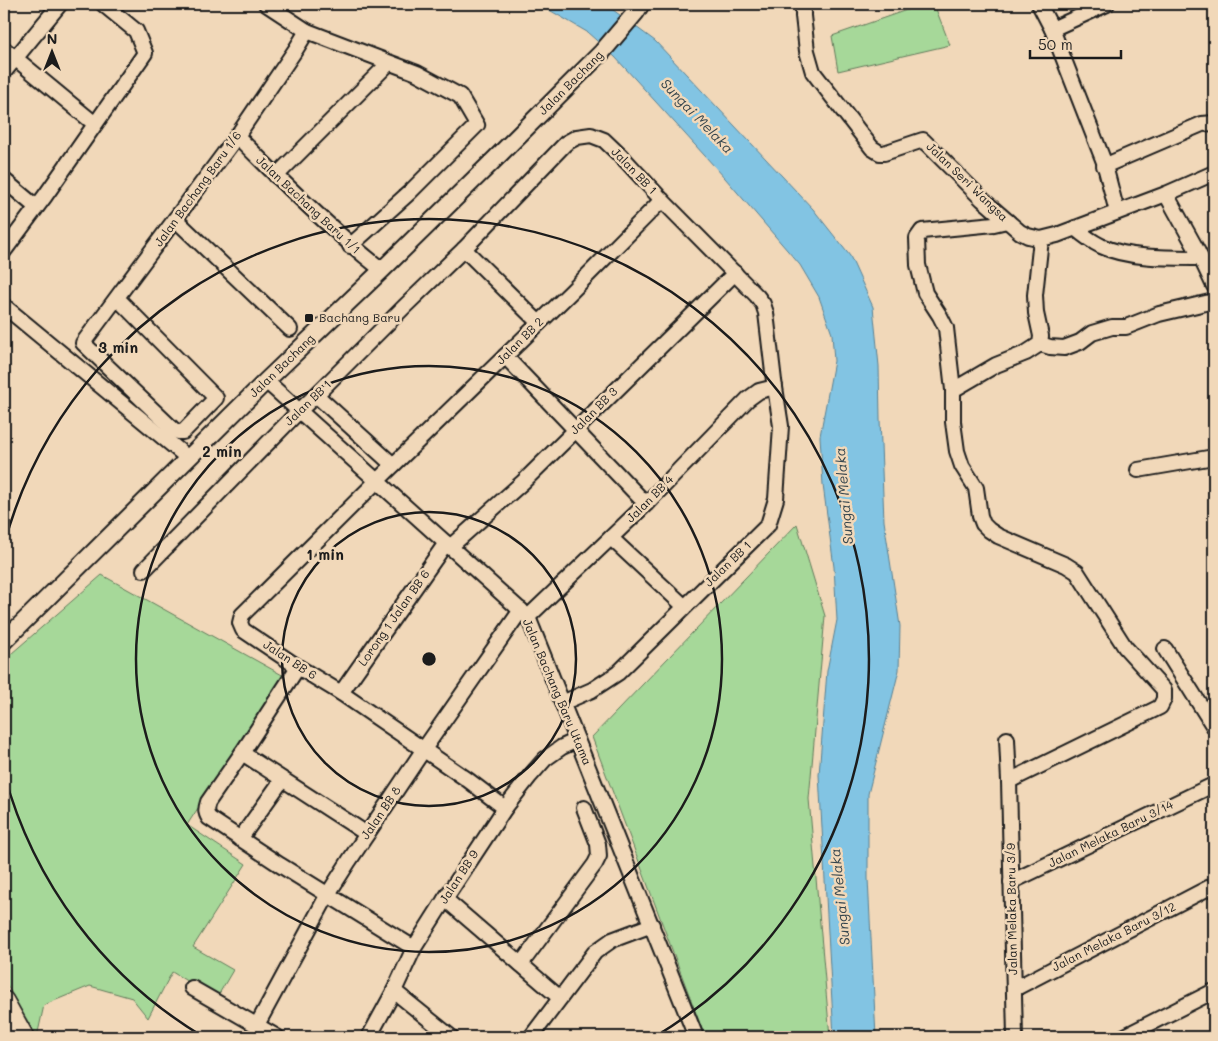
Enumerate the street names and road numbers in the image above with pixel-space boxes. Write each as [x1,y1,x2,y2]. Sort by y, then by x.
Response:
street label: Jalan Bachang [535,47,606,118]
street label: Jalan Bachang Baru 1/6 [150,127,245,249]
street label: Jalan Seri Wangsa [923,138,1012,224]
street label: Jalan BB 1 [608,143,661,197]
street label: Jalan Bachang Baru 1/1 [253,152,364,257]
street label: Jalan BB 2 [492,313,546,367]
street label: Jalan Bachang [245,330,317,401]
street label: Jalan BB 1 [280,376,334,429]
street label: Jalan BB 3 [566,383,620,437]
street label: Jalan BB 4 [622,471,676,525]
street label: Jalan BB 1 [700,537,754,590]
street label: Lorong 1 Jalan BB 6 [354,566,433,669]
street label: Jalan Bachang Baru Utama [520,616,596,767]
street label: Jalan BB 6 [261,636,321,682]
street label: Jalan BB 8 [356,783,404,842]
street label: Jalan Melaka Baru 3/14 [1045,796,1176,870]
street label: Jalan Melaka Baru 3/9 [1002,843,1020,975]
street label: Jalan BB 9 [435,847,481,906]
street label: Jalan Melaka Baru 3/12 [1049,898,1178,974]

